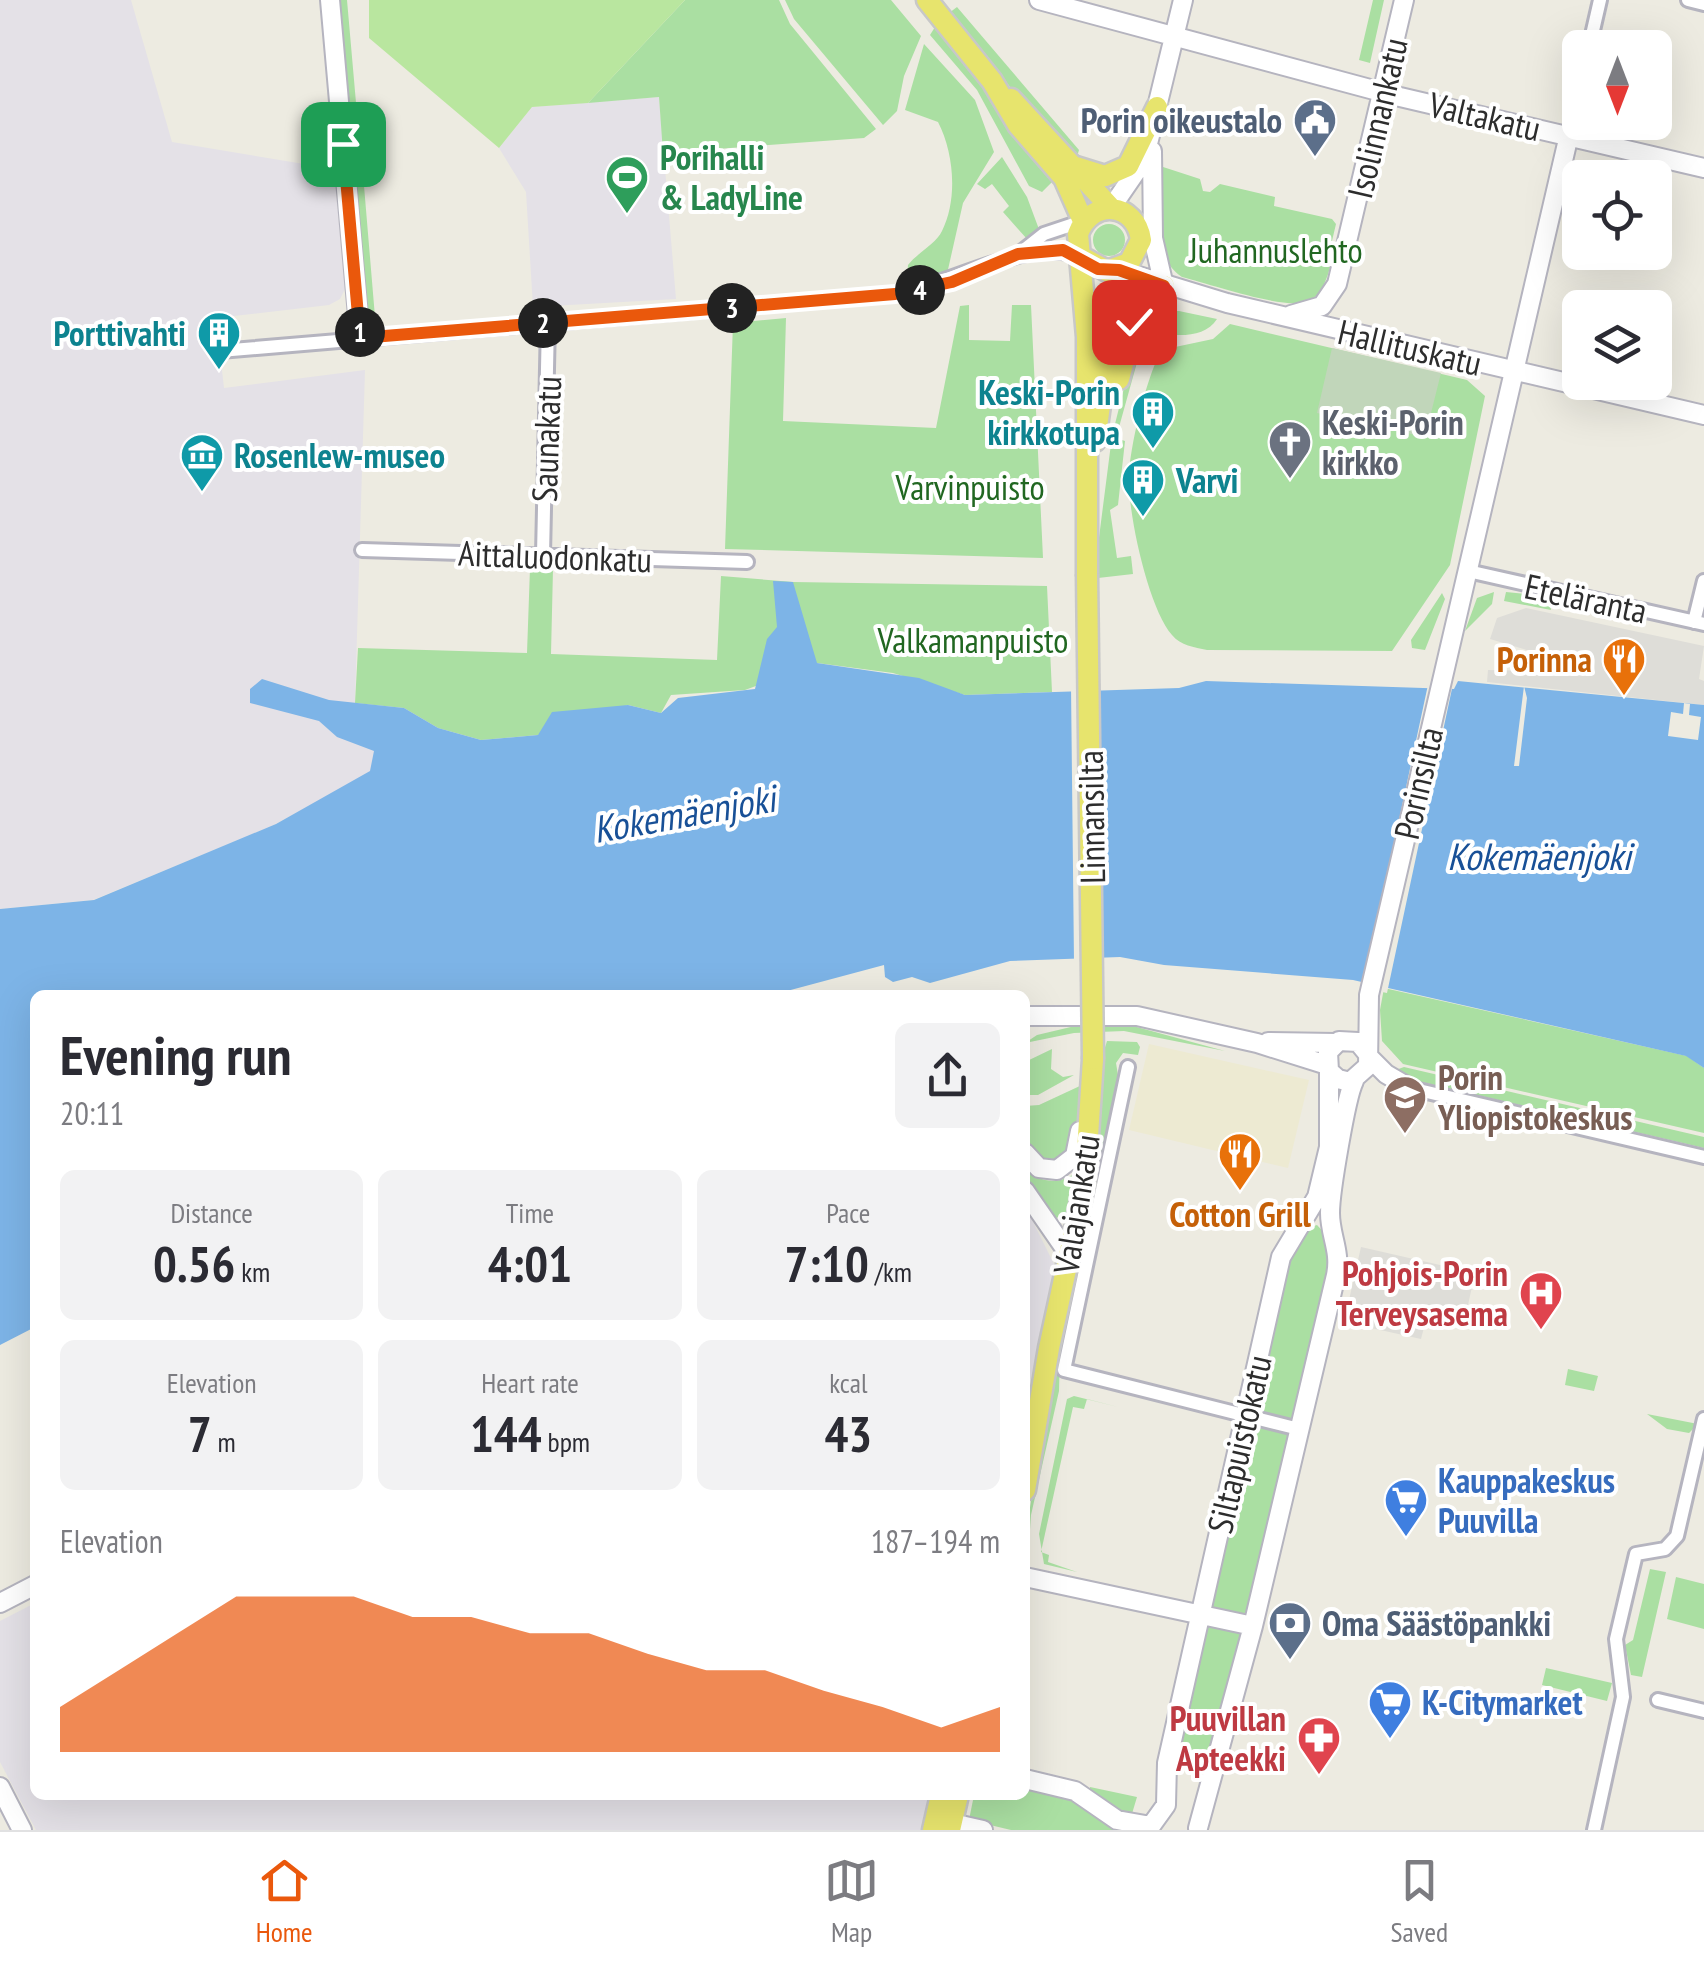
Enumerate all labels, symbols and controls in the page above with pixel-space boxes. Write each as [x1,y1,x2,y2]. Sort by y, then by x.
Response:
north arrow [1562,30,1672,140]
map controls [1562,30,1672,400]
street label: Isolinnankatu [1336,33,1418,203]
street label: Valtakatu [1424,81,1545,151]
place label: Porin oikeustalo [1081,97,1282,143]
public building icon: Porin oikeustalo [1292,97,1338,158]
pin [301,102,386,187]
icon: arrive [316,117,371,172]
place label: Porihalli & LadyLine [660,134,803,220]
sports icon: Porihalli & LadyLine [604,154,650,215]
button: locate [1562,160,1672,270]
park label: Juhannuslehto [1188,227,1363,273]
pin: 4 [895,265,945,315]
text: 4 [913,271,927,308]
pin [1092,280,1177,365]
pin: 3 [707,283,757,333]
text: 3 [725,289,739,326]
button: layers [1562,290,1672,400]
icon: check [1107,295,1162,350]
pin: 2 [518,298,568,348]
text: 2 [536,304,550,341]
pin: 1 [335,307,385,357]
street label: Hallituskatu [1334,308,1486,386]
place label: Porttivahti [53,310,186,356]
building icon: Porttivahti [196,310,242,371]
text: 1 [353,313,367,350]
place label: Keski-Porin kirkkotupa [978,369,1120,455]
street label: Saunakatu [521,375,571,503]
building icon: Keski-Porin kirkkotupa [1130,389,1176,450]
place label: Keski-Porin kirkko [1322,399,1464,485]
church icon: Keski-Porin kirkko [1267,419,1313,480]
museum icon: Rosenlew-museo [179,432,225,493]
place label: Rosenlew-museo [234,432,445,478]
building icon: Varvi [1120,457,1166,518]
place label: Varvi [1175,457,1238,503]
park label: Varvinpuisto [894,464,1045,510]
street label: Aittaluodonkatu [457,530,653,582]
street label: Eteläranta [1521,563,1651,633]
park label: Valkamanpuisto [877,617,1068,663]
place label: Porinna [1497,636,1592,682]
restaurant icon: Porinna [1601,636,1647,697]
street label: Porinsilta [1383,722,1453,844]
street label: Linnansilta [1067,750,1115,884]
water label: Kokemäenjoki [589,772,783,853]
water label: Kokemäenjoki [1447,831,1636,880]
text: Evening run [60,1019,292,1090]
button: share [895,1023,1000,1128]
place label: Porin Yliopistokeskus [1437,1054,1632,1140]
school or university icon: Porin Yliopistokeskus [1382,1074,1428,1135]
text: 20:11 [60,1092,124,1134]
street label: Valajankatu [1042,1131,1110,1278]
restaurant icon: Cotton Grill [1217,1131,1263,1192]
place label: Cotton Grill [1169,1191,1311,1237]
text: Distance [170,1194,253,1231]
text: Time [506,1194,554,1231]
text: Pace [826,1194,870,1231]
text: 0.56 [153,1231,235,1296]
text: 4:01 [488,1231,572,1296]
text: 7:10 [785,1231,869,1296]
place label: Pohjois-Porin Terveysasema [1336,1250,1508,1336]
text: km [235,1253,270,1290]
text: /km [869,1253,912,1290]
hospital icon: Pohjois-Porin Terveysasema [1518,1270,1564,1331]
street label: Siltapuistokatu [1196,1351,1282,1537]
text: Elevation [167,1364,257,1401]
text: Heart rate [481,1364,579,1401]
text: kcal [829,1364,867,1401]
text: 7 [188,1401,212,1466]
text: 144 [470,1401,542,1466]
text: 43 [824,1401,872,1466]
text: m [212,1423,236,1460]
text: bpm [542,1423,590,1460]
place label: Kauppakeskus Puuvilla [1438,1457,1615,1543]
supermarket icon: Kauppakeskus Puuvilla [1383,1477,1429,1538]
text: Elevation [60,1520,163,1562]
text: 187–194 m [871,1520,1000,1562]
bank icon: Oma Säästöpankki [1267,1600,1313,1661]
place label: Oma Säästöpankki [1322,1600,1551,1646]
supermarket icon: K-Citymarket [1367,1679,1413,1740]
place label: K-Citymarket [1422,1679,1583,1725]
place label: Puuvillan Apteekki [1170,1695,1286,1781]
pharmacy icon: Puuvillan Apteekki [1296,1715,1342,1776]
tab: Home [256,1853,313,1950]
tab: Map [824,1853,879,1950]
tab: Saved [1391,1853,1448,1950]

